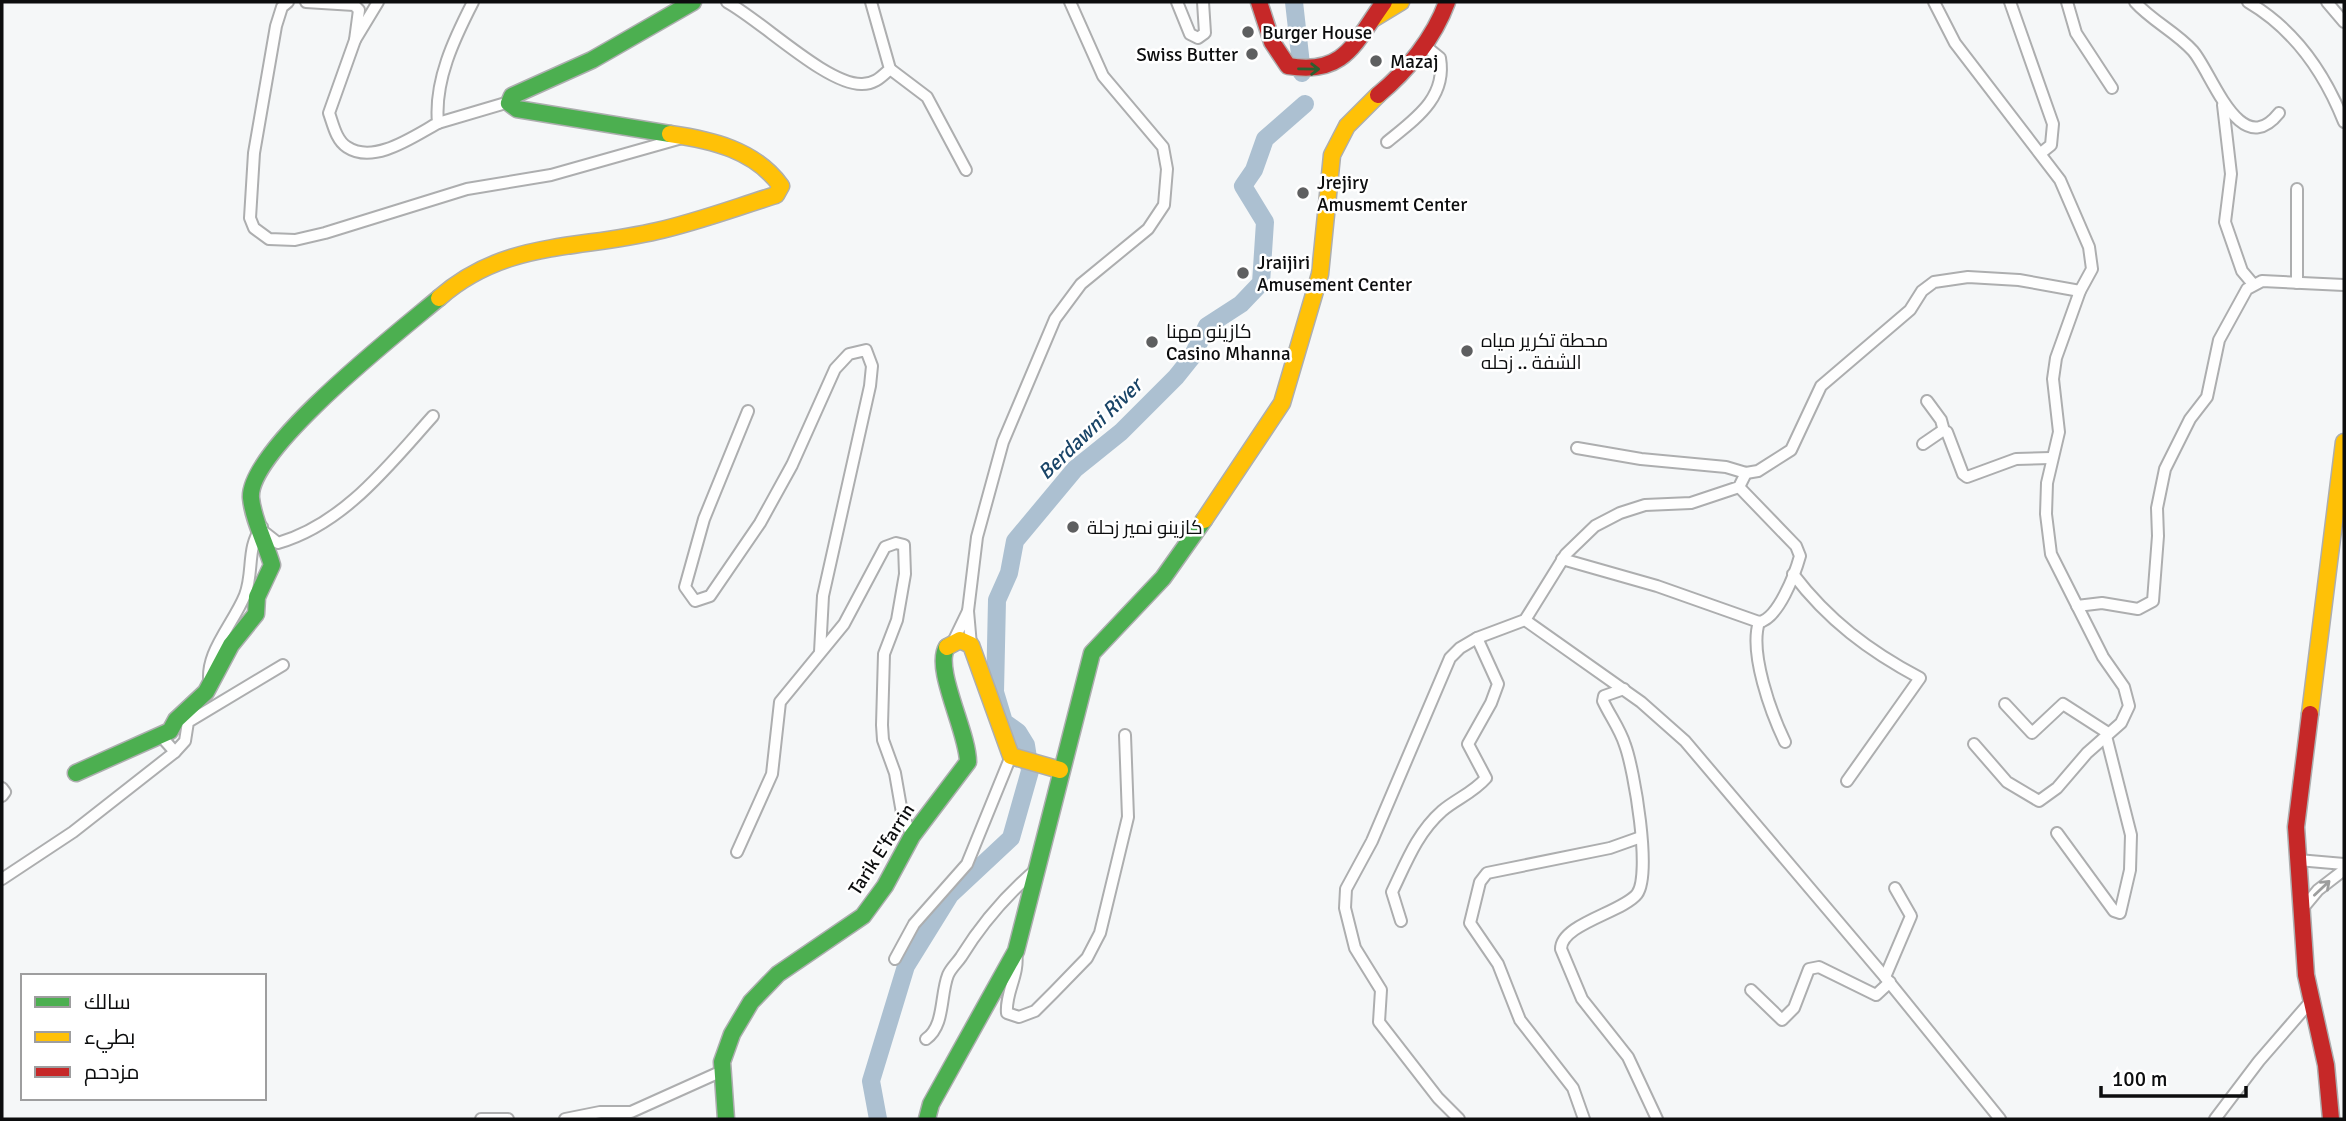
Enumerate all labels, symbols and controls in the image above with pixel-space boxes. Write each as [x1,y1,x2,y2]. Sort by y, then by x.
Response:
place label: Burger House [1262,21,1372,45]
marker: Burger House [1240,24,1256,40]
place label: Swiss Butter [1136,43,1238,67]
marker: Swiss Butter [1244,46,1260,62]
place label: Mazaj [1390,50,1438,74]
marker: Mazaj [1368,53,1384,69]
one-way arrow [1297,62,1320,76]
place label: Jrejiry Amusmemt Center [1317,171,1467,217]
marker: Jrejiry Amusmemt Center [1295,185,1311,201]
place label: Jraijiri Amusement Center [1257,251,1412,297]
marker: Jraijiri Amusement Center [1235,265,1251,281]
place label: كازينو مهنا Casino Mhanna [1166,320,1291,366]
place label: محطة تكرير مياه الشفة .. زحله [1481,329,1608,375]
marker: كازينو مهنا Casino Mhanna [1144,334,1160,350]
marker: محطة تكرير مياه الشفة .. زحله [1459,343,1475,359]
water label: Berdawni River [1032,371,1150,485]
place label: كازينو نمير زحلة [1087,516,1203,540]
marker: كازينو نمير زحلة [1065,519,1081,535]
street label: Tarik E'farrin [843,799,920,900]
one-way arrow [2313,879,2330,896]
legend [21,974,266,1100]
text: سالك [84,989,131,1015]
text: بطيء [84,1024,135,1053]
scale bar [2101,1054,2246,1098]
text: مزدحم [84,1059,139,1086]
text: 100 m [2112,1066,2167,1092]

